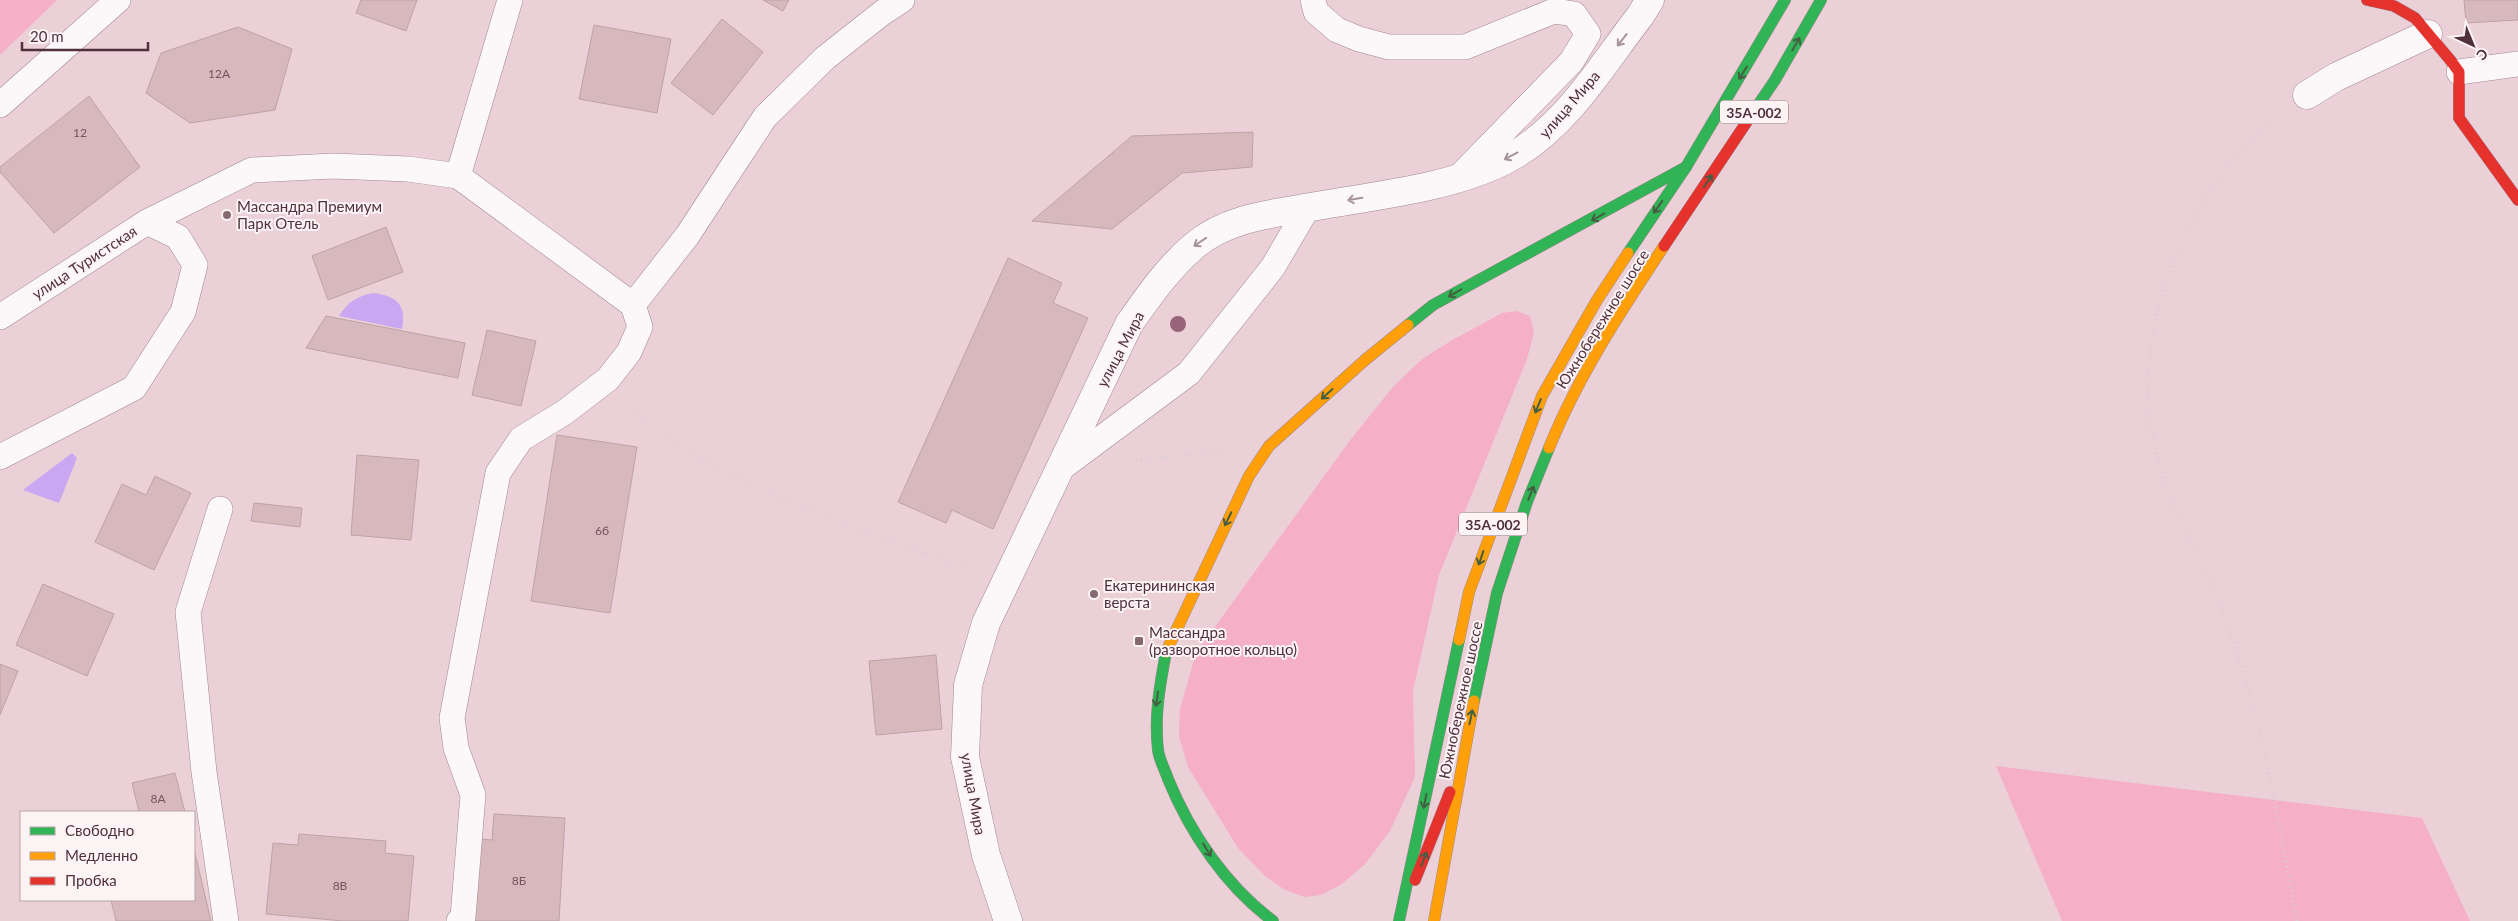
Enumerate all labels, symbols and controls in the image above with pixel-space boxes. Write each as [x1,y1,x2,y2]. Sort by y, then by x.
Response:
scale bar [22,20,149,52]
north arrow [2448,20,2498,70]
text: 20 m [30,27,64,45]
one-way arrow [1617,33,1627,47]
one-way arrow [1791,37,1801,52]
text: С [2473,45,2492,65]
one-way arrow [1738,65,1748,79]
house number: 12А [208,66,231,81]
street label: улица Мира [1535,67,1603,141]
road number: 35А-002 [1720,100,1788,124]
house number: 12 [73,125,87,140]
one-way arrow [1505,152,1519,162]
one-way arrow [1703,174,1713,188]
one-way arrow [1348,194,1364,204]
place label: Массандра Премиум Парк Отель [237,197,382,232]
one-way arrow [1653,200,1663,214]
marker: Массандра Премиум Парк Отель [221,209,233,221]
one-way arrow [1591,212,1605,222]
street label: улица Туристская [28,221,140,303]
one-way arrow [1193,236,1207,247]
street label: Южнобережное шоссе [1552,246,1652,392]
one-way arrow [1448,289,1462,299]
street label: улица Мира [1093,308,1147,390]
one-way arrow [1321,388,1334,399]
one-way arrow [1533,398,1543,413]
one-way arrow [1527,485,1536,500]
one-way arrow [1222,511,1232,526]
road number: 35А-002 [1459,512,1527,536]
house number: 6б [595,523,609,538]
one-way arrow [1476,550,1485,565]
place label: Екатерининская верста [1104,576,1215,611]
marker: Екатерининская верста [1088,588,1100,600]
street label: Южнобережное шоссе [1435,620,1485,780]
place label: Массандра (разворотное кольцо) [1149,623,1297,658]
marker: Массандра (разворотное кольцо) [1133,635,1145,647]
one-way arrow [1152,691,1162,707]
one-way arrow [1467,709,1476,725]
street label: улица Мира [958,752,990,836]
house number: 8А [150,791,166,806]
one-way arrow [1420,793,1429,809]
legend [20,811,195,901]
text: Свободно [65,821,134,839]
one-way arrow [1203,842,1213,856]
text: Медленно [65,846,138,864]
one-way arrow [1420,852,1429,867]
text: Пробка [65,871,117,889]
house number: 8Б [512,873,526,888]
house number: 8В [333,878,348,893]

